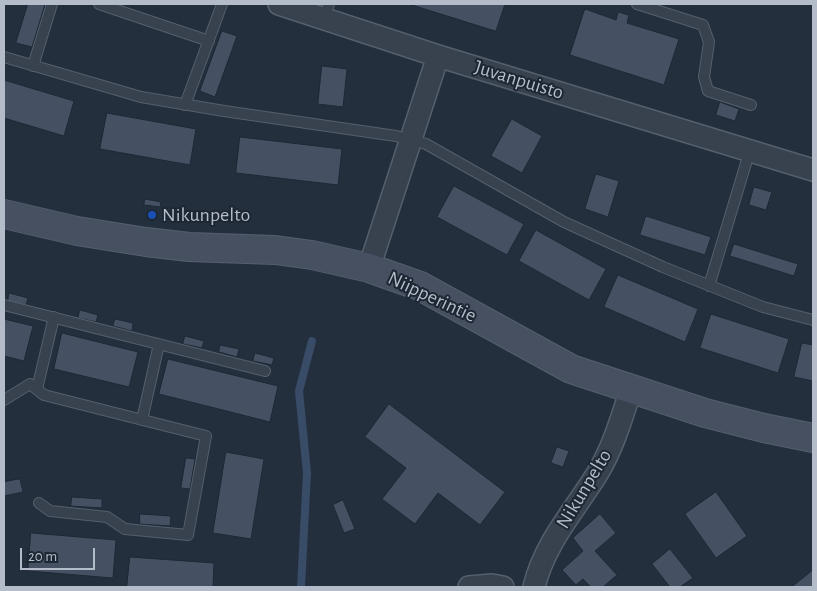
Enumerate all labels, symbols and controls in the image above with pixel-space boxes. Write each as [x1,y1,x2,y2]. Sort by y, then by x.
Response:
street label: Juvanpuisto [472,55,566,105]
place label: Nikunpelto [162,203,250,227]
marker: Nikunpelto [146,209,158,221]
street label: Niipperintie [384,266,480,328]
street label: Nikunpelto [551,445,617,533]
scale bar [22,538,98,570]
text: 20 m [28,549,57,564]

